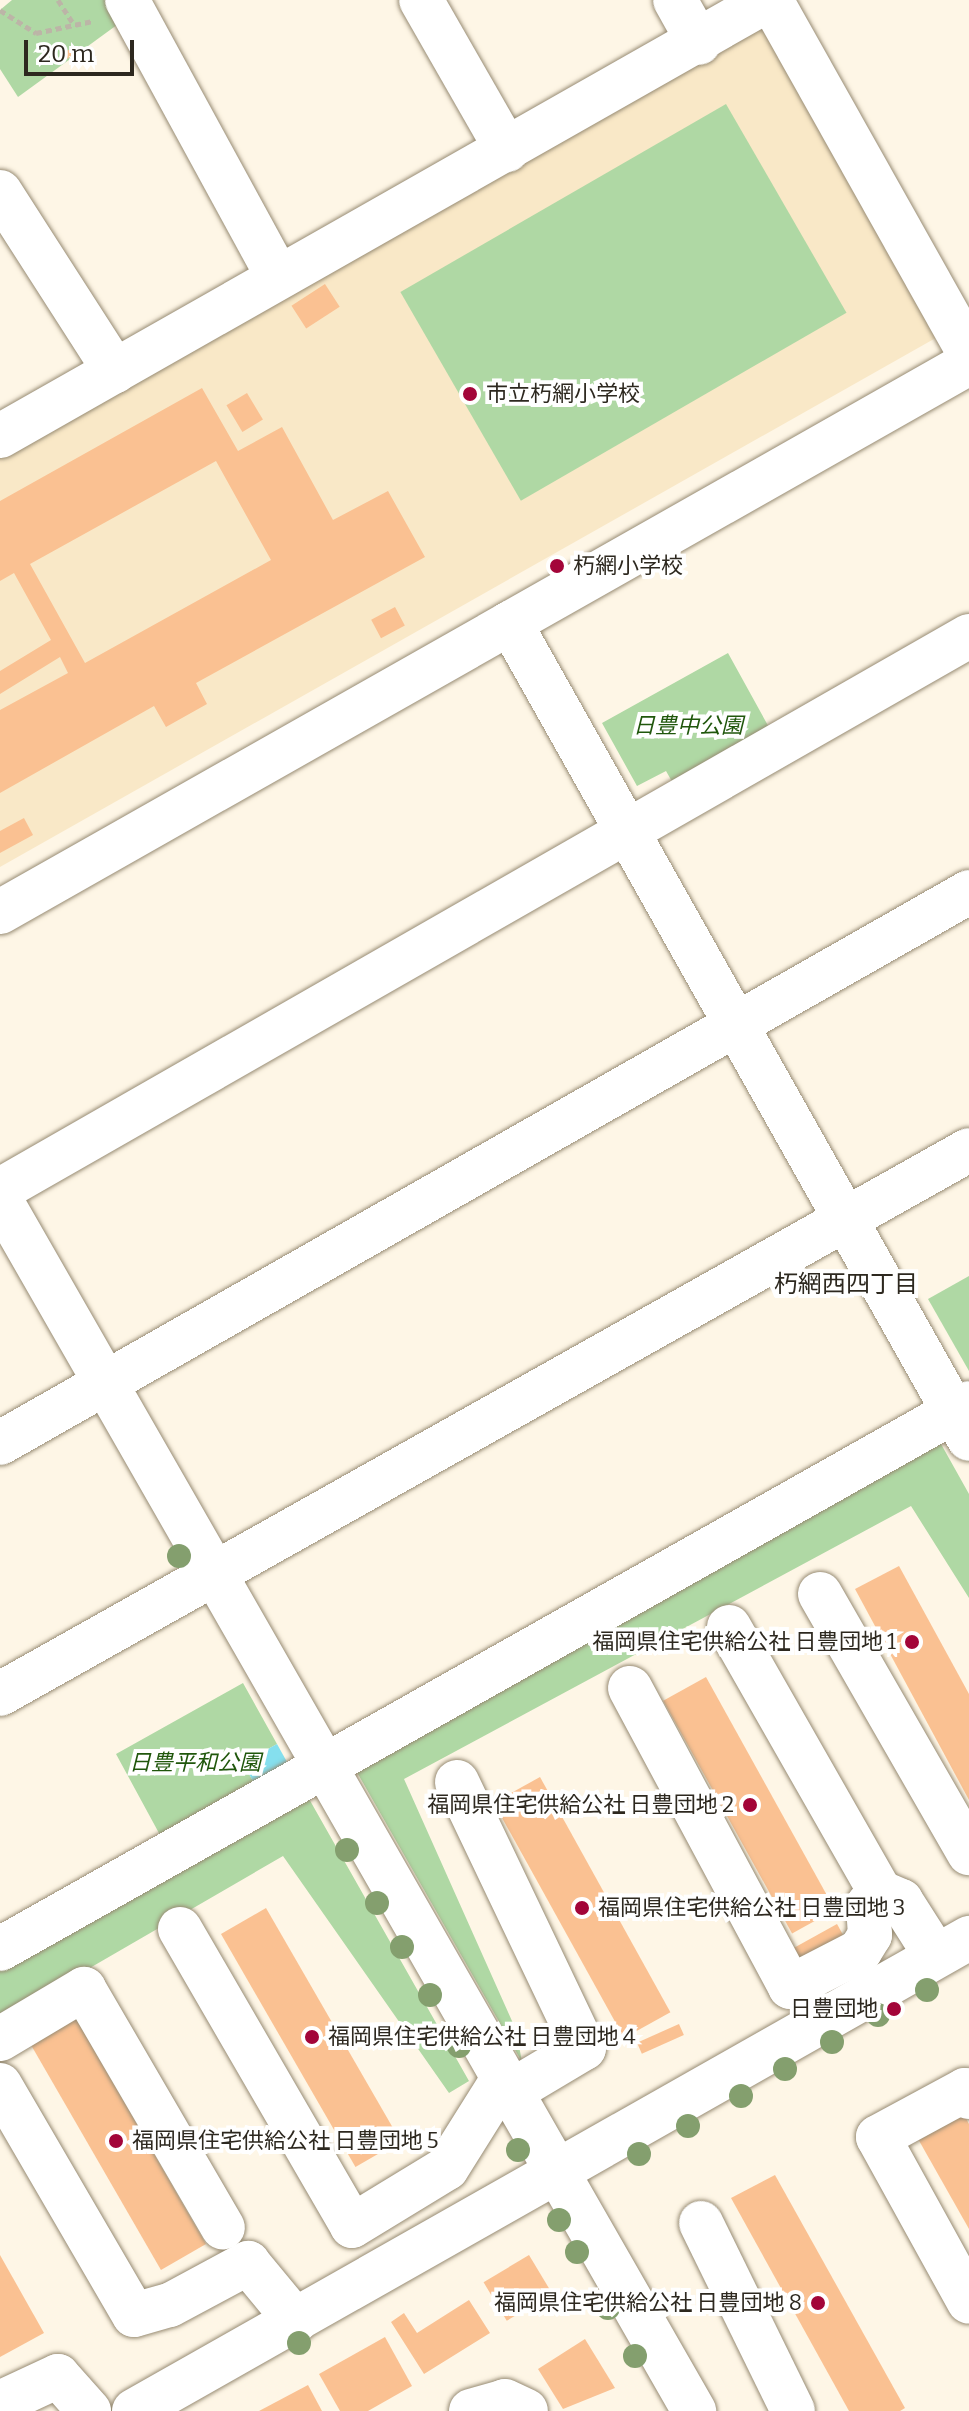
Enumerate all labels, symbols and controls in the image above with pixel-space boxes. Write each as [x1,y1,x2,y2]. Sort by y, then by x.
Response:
scale bar [28,24,138,74]
text: 20 m [38,40,94,68]
place label: 市立朽網小学校 [486,381,640,407]
marker: 市立朽網小学校 [461,385,479,403]
place label: 朽網小学校 [573,553,683,579]
marker: 朽網小学校 [548,557,566,575]
park label: 日豊中公園 [633,713,743,739]
district label: 朽網西四丁目 [774,1271,918,1299]
place label: 福岡県住宅供給公社 日豊団地 1 [592,1629,896,1655]
marker: 福岡県住宅供給公社 日豊団地 1 [903,1633,921,1651]
park label: 日豊平和公園 [129,1750,261,1776]
place label: 福岡県住宅供給公社 日豊団地 2 [427,1792,734,1818]
marker: 福岡県住宅供給公社 日豊団地 2 [741,1796,759,1814]
place label: 福岡県住宅供給公社 日豊団地 3 [598,1895,905,1921]
marker: 福岡県住宅供給公社 日豊団地 3 [573,1899,591,1917]
place label: 日豊団地 [790,1996,878,2022]
marker: 日豊団地 [885,2000,903,2018]
place label: 福岡県住宅供給公社 日豊団地 4 [328,2024,636,2050]
marker: 福岡県住宅供給公社 日豊団地 4 [303,2028,321,2046]
place label: 福岡県住宅供給公社 日豊団地 5 [132,2128,439,2154]
marker: 福岡県住宅供給公社 日豊団地 5 [107,2132,125,2150]
place label: 福岡県住宅供給公社 日豊団地 8 [494,2290,802,2316]
marker: 福岡県住宅供給公社 日豊団地 8 [809,2294,827,2312]

